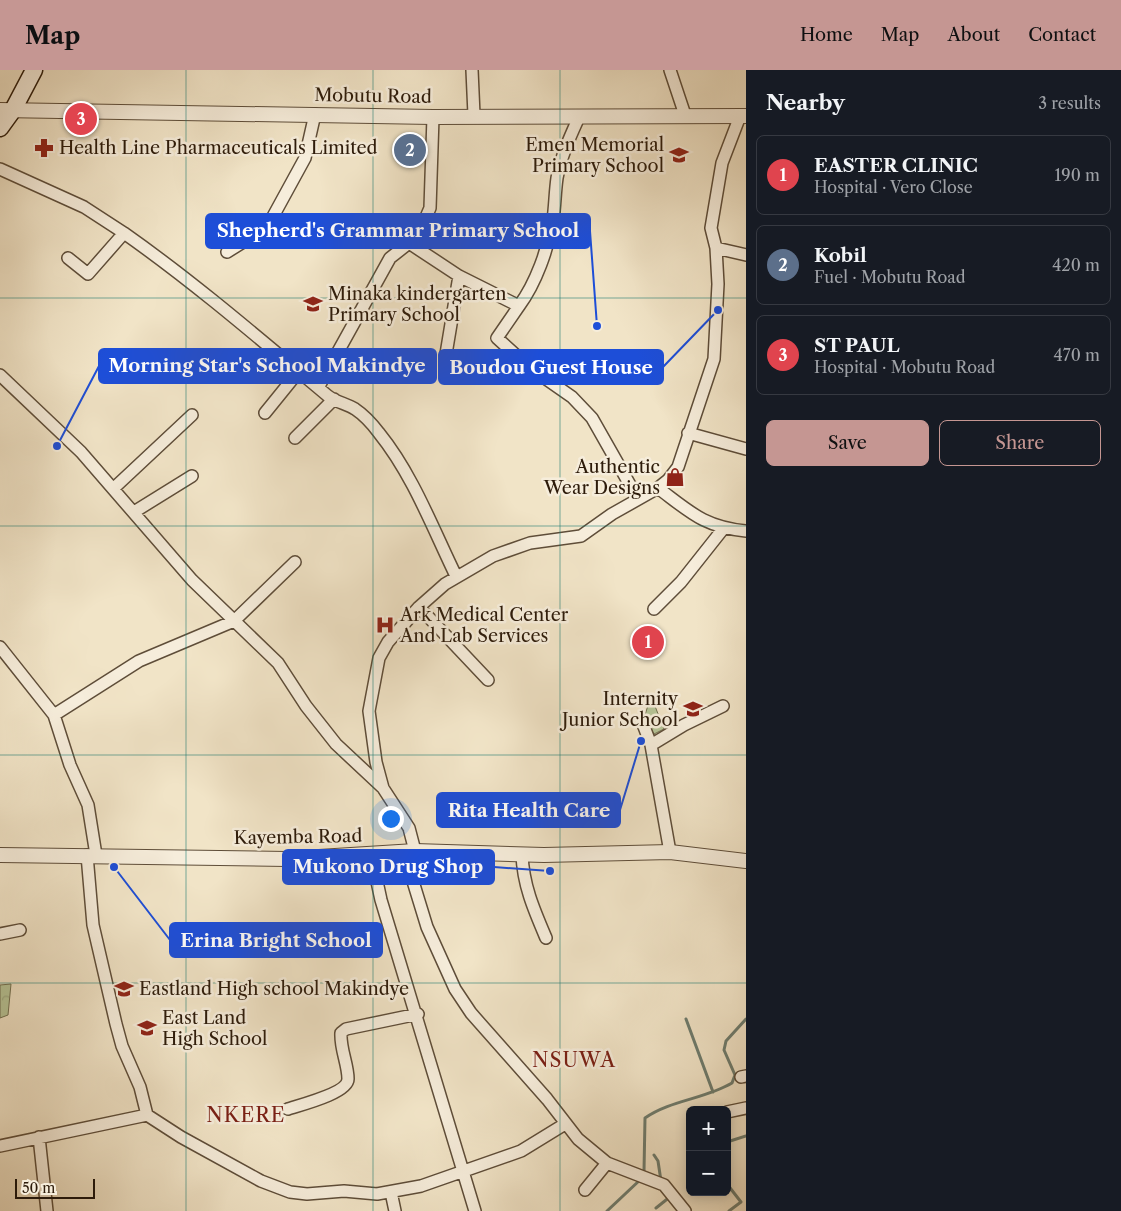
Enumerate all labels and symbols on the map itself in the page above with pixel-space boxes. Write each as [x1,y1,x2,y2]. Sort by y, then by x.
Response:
street label: Mobutu Road [314,84,432,108]
pin: 3 [65,100,97,138]
pin: 2 [394,131,426,169]
place label: Emen Memorial Primary School [525,134,664,177]
pharmacy icon: Health Line Pharmaceuticals Limited [33,137,55,159]
place label: Health Line Pharmaceuticals Limited [59,137,378,159]
school or university icon: Emen Memorial Primary School [668,144,690,166]
callout: Shepherd's Grammar Primary School [206,214,590,248]
text: Shepherd's Grammar Primary School [217,219,580,242]
place label: Minaka kindergarten Primary School [328,283,506,326]
school or university icon: Minaka kindergarten Primary School [302,293,324,315]
callout: Morning Star's School Makindye [99,349,436,383]
callout: Boudou Guest House [439,350,663,384]
text: Morning Star's School Makindye [108,354,426,377]
text: Boudou Guest House [449,356,653,379]
place label: Authentic Wear Designs [543,456,660,499]
shop icon: Authentic Wear Designs [664,466,686,488]
place label: Ark Medical Center And Lab Services [399,604,569,647]
hospital icon: Ark Medical Center And Lab Services [374,614,396,636]
pin: 1 [632,623,664,661]
place label: Internity Junior School [559,688,679,731]
school or university icon: Internity Junior School [682,698,704,720]
callout: Rita Health Care [437,793,620,827]
text: Rita Health Care [448,799,610,822]
your location [378,806,404,832]
street label: Kayemba Road [233,825,363,849]
callout: Mukono Drug Shop [283,850,494,884]
text: Mukono Drug Shop [293,855,483,878]
callout: Erina Bright School [170,923,382,957]
text: Erina Bright School [180,929,372,952]
school or university icon: Eastland High school Makindye [113,978,135,1000]
place label: Eastland High school Makindye [139,978,409,1000]
place label: East Land High School [162,1007,267,1050]
school or university icon: East Land High School [136,1017,158,1039]
district label: NSUWA [532,1048,616,1072]
district label: NKERE [206,1103,286,1127]
scale bar [15,1176,95,1199]

